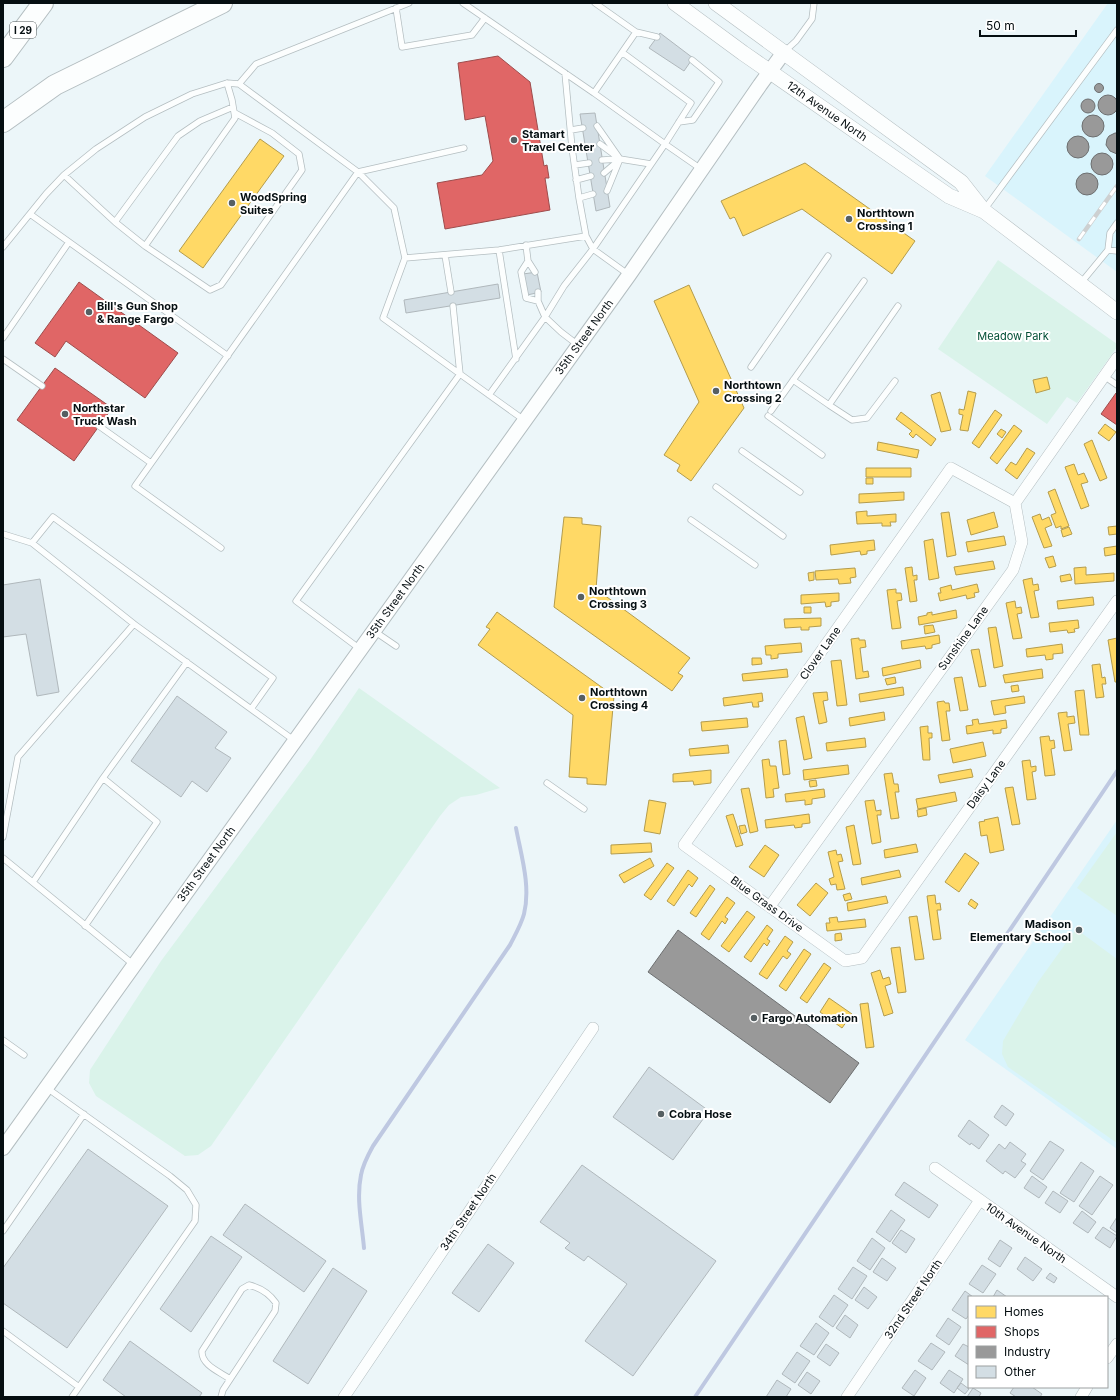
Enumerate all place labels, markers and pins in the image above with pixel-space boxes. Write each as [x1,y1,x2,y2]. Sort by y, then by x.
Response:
place label: Stamart Travel Center [522,127,595,154]
marker: Stamart Travel Center [509,135,519,145]
place label: WoodSpring Suites [240,190,307,217]
marker: WoodSpring Suites [227,198,237,208]
place label: Northtown Crossing 1 [857,206,915,233]
marker: Northtown Crossing 1 [844,214,854,224]
place label: Bill's Gun Shop & Range Fargo [97,299,178,326]
marker: Bill's Gun Shop & Range Fargo [84,307,94,317]
place label: Northtown Crossing 2 [724,378,782,405]
marker: Northtown Crossing 2 [711,386,721,396]
place label: Northstar Truck Wash [73,401,137,428]
marker: Northstar Truck Wash [60,409,70,419]
place label: Northtown Crossing 3 [589,584,647,611]
marker: Northtown Crossing 3 [576,592,586,602]
place label: Northtown Crossing 4 [590,685,648,712]
marker: Northtown Crossing 4 [577,693,587,703]
place label: Madison Elementary School [970,917,1071,944]
marker: Madison Elementary School [1074,925,1084,935]
place label: Fargo Automation [762,1011,858,1025]
marker: Fargo Automation [749,1013,759,1023]
place label: Cobra Hose [669,1107,732,1121]
marker: Cobra Hose [656,1109,666,1119]

